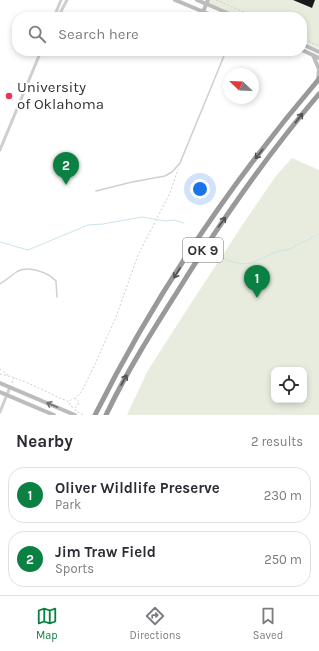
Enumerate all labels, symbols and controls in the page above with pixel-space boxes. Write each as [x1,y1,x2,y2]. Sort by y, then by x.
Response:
search box [12,12,307,56]
icon: search [26,23,48,45]
text: Search here [58,25,139,43]
north arrow [223,68,259,104]
place label: University of Oklahoma [17,78,104,113]
marker: University of Oklahoma [4,91,14,101]
one-way arrow [295,113,304,124]
one-way arrow [255,149,263,160]
pin: 2 [53,152,79,185]
your location [190,179,210,199]
one-way arrow [218,217,226,228]
road number: OK 9 [183,238,223,262]
pin: 1 [244,265,270,298]
one-way arrow [173,267,181,278]
map controls [271,367,307,403]
button: locate [271,367,307,403]
one-way arrow [120,375,128,387]
one-way arrow [46,401,58,408]
text: Nearby [16,431,73,451]
text: 2 results [251,434,303,449]
text: Oliver Wildlife Preserve [55,479,220,497]
text: 1 [28,488,32,503]
text: 230 m [264,488,302,503]
text: Park [55,497,81,512]
text: Jim Traw Field [55,543,156,561]
text: 2 [26,552,34,567]
text: 250 m [264,552,302,567]
text: Sports [55,561,94,576]
tab: Map [36,605,58,642]
tab: Directions [129,605,181,642]
tab: Saved [253,605,283,642]

